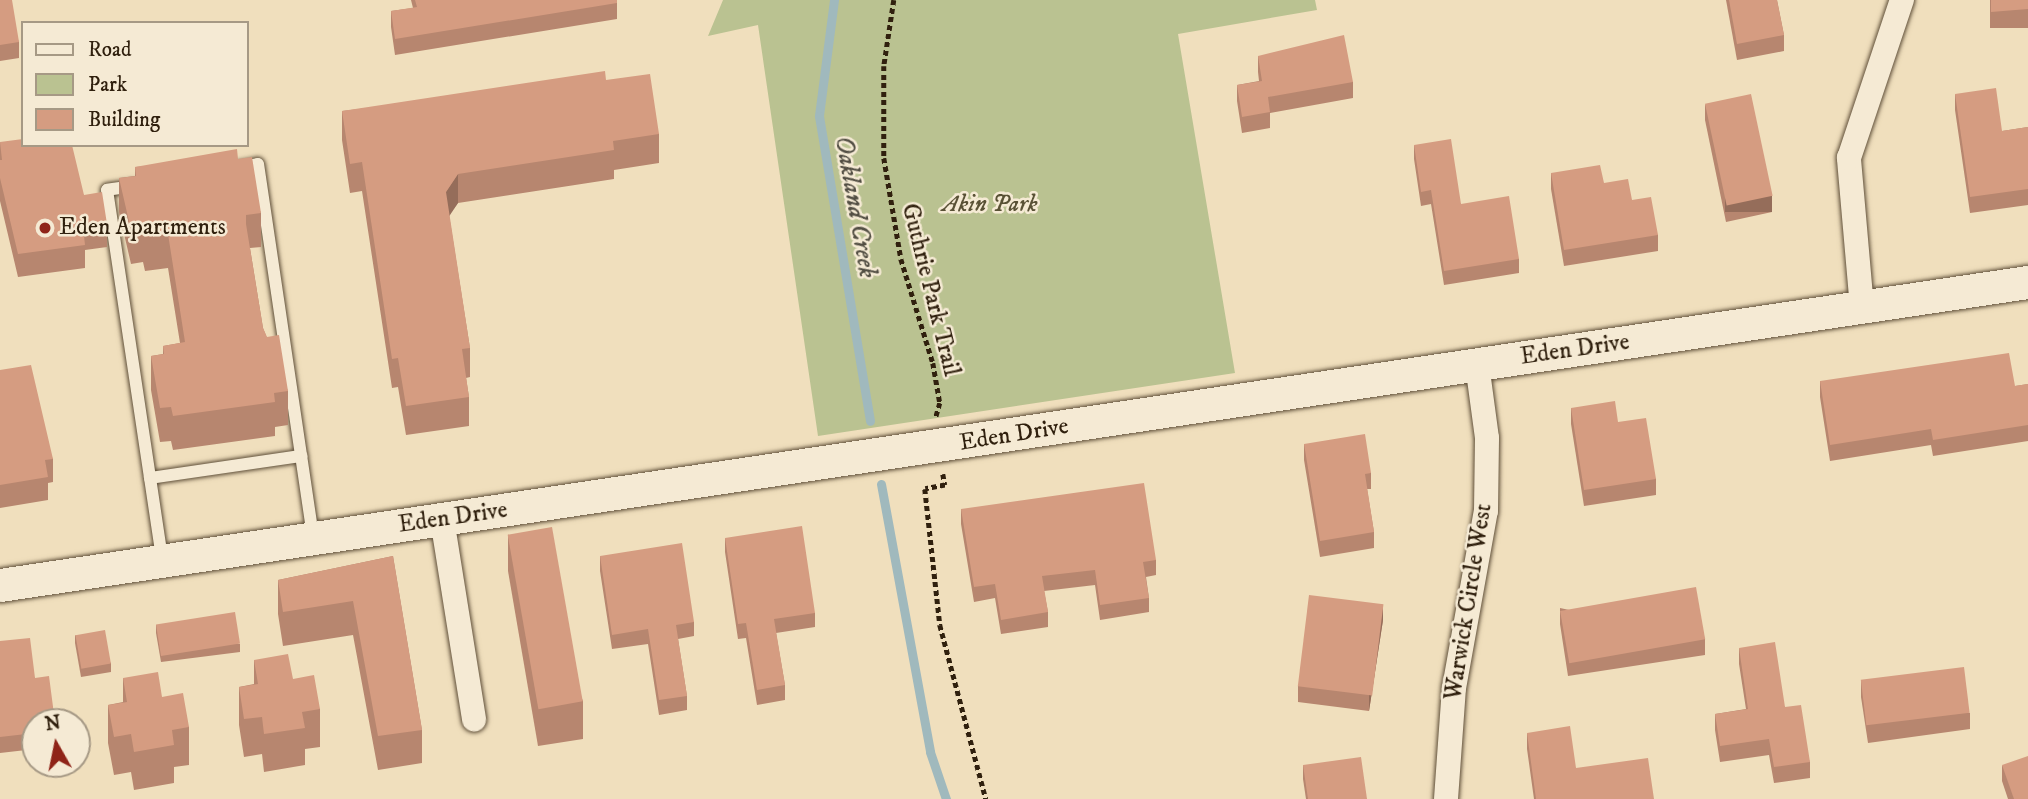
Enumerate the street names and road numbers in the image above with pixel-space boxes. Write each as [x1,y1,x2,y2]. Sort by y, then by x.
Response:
street label: Guthrie Park Trail [895,201,965,379]
street label: Eden Drive [1519,328,1631,372]
street label: Eden Drive [957,412,1071,458]
street label: Eden Drive [397,496,509,540]
street label: Warwick Circle West [1439,502,1499,702]

